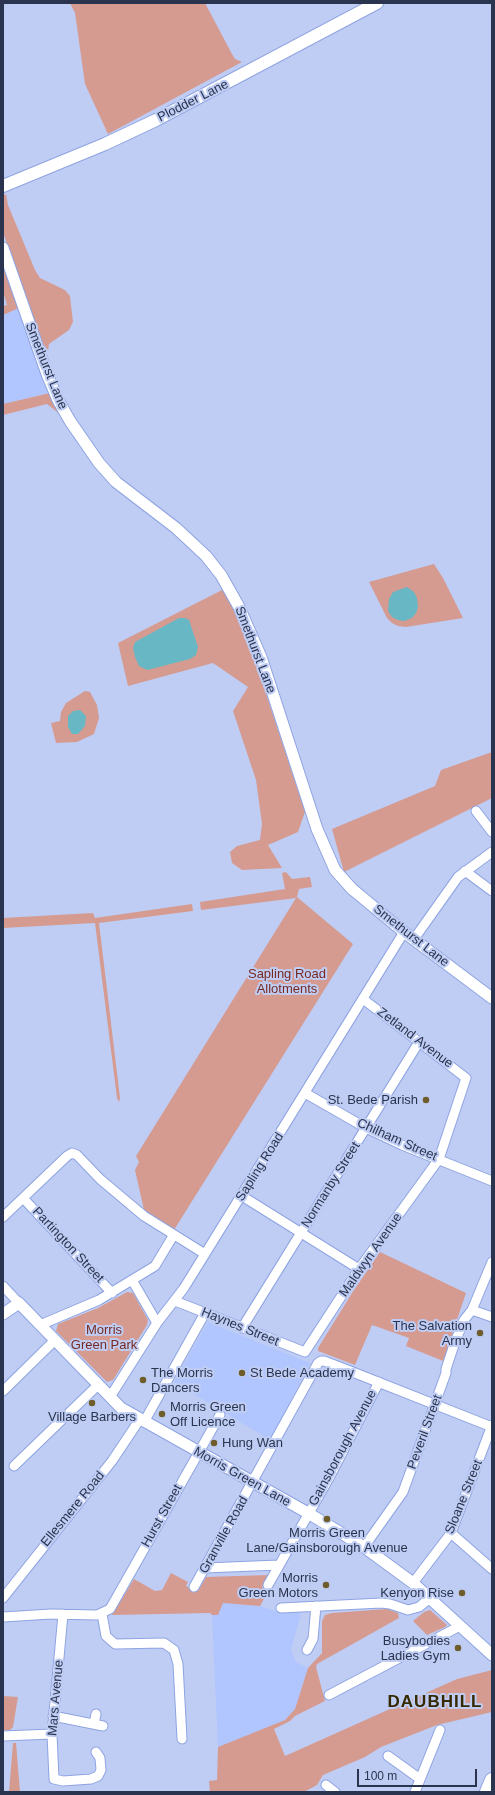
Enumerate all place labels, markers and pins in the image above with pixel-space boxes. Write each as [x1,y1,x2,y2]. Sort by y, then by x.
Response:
place label: St. Bede Parish [328,1092,418,1108]
marker: St. Bede Parish [421,1095,431,1105]
place label: The Salvation Army [393,1318,472,1349]
marker: The Salvation Army [475,1328,485,1338]
place label: The Morris Dancers [151,1365,213,1396]
place label: St Bede Academy [250,1365,354,1381]
marker: St Bede Academy [237,1368,247,1378]
marker: The Morris Dancers [138,1375,148,1385]
marker: Village Barbers [87,1398,97,1408]
place label: Morris Green Off Licence [170,1399,246,1430]
place label: Village Barbers [48,1409,136,1425]
marker: Morris Green Off Licence [157,1409,167,1419]
place label: Hung Wan [222,1435,283,1451]
marker: Hung Wan [209,1438,219,1448]
marker: Morris Green Lane/Gainsborough Avenue [322,1514,332,1524]
place label: Morris Green Lane/Gainsborough Avenue [246,1525,408,1556]
place label: Morris Green Motors [239,1570,318,1601]
marker: Morris Green Motors [321,1580,331,1590]
place label: Kenyon Rise [380,1585,454,1601]
marker: Kenyon Rise [457,1588,467,1598]
place label: Busybodies Ladies Gym [381,1633,450,1664]
marker: Busybodies Ladies Gym [453,1643,463,1653]

